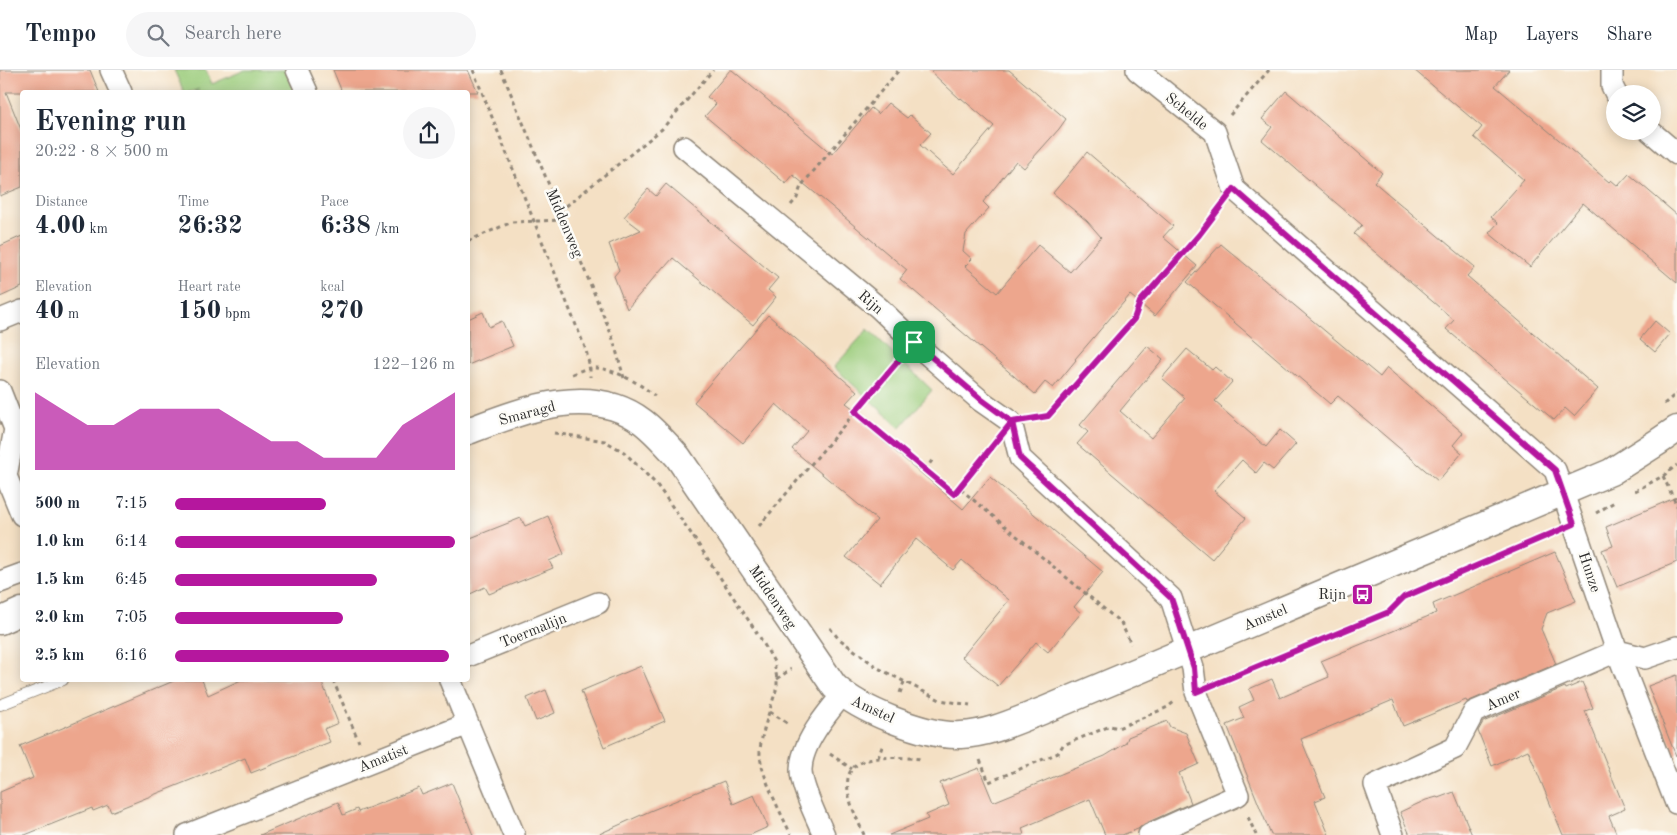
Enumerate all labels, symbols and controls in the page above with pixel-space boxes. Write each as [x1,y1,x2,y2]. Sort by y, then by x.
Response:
search box [126,12,476,57]
icon: search [144,21,172,49]
text: Tempo [25,23,96,47]
text: Search here [184,25,282,44]
text: Map [1464,26,1498,44]
text: Layers [1526,26,1578,44]
text: Share [1606,26,1652,44]
map controls [1606,85,1661,140]
button: layers [1606,85,1661,140]
street label: Schelde [1162,91,1210,134]
button: share [403,107,455,159]
text: Evening run [35,109,187,137]
text: 20:22 · 8 × 500 m [35,144,168,160]
street label: Middenweg [542,187,585,260]
text: Distance [35,195,88,209]
text: Time [178,195,209,209]
text: Pace [320,195,349,209]
text: 4.00 [35,214,86,239]
text: 26:32 [178,214,243,239]
text: 6:38 [320,214,371,239]
text: km [86,222,108,236]
text: /km [371,222,399,236]
text: Elevation [35,280,92,294]
text: Heart rate [178,280,241,294]
text: kcal [320,280,344,294]
street label: Rijn [855,288,885,318]
text: 40 [35,299,64,324]
text: 150 [178,299,221,324]
text: 270 [320,299,364,324]
text: m [64,307,79,321]
text: bpm [221,307,251,321]
pin [893,321,935,363]
icon: arrive [900,328,928,356]
text: Elevation [35,357,100,373]
text: 122–126 m [372,357,455,373]
street label: Smaragd [497,400,558,429]
text: 500 m [35,496,80,512]
text: 7:15 [115,496,147,512]
text: 1.0 km [35,534,84,550]
text: 6:14 [115,534,147,550]
street label: Hunze [1575,550,1602,595]
street label: Middenweg [745,563,798,632]
text: 1.5 km [35,572,84,588]
text: 6:45 [115,572,147,588]
bus stop icon: Rijn [1350,582,1374,606]
place label: Rijn [1318,588,1346,603]
street label: Amstel [1241,602,1290,634]
text: 2.0 km [35,610,84,626]
text: 7:05 [115,610,147,626]
street label: Toermalijn [498,611,569,652]
text: 2.5 km [35,648,84,664]
text: 6:16 [115,648,147,664]
street label: Amer [1484,686,1523,714]
street label: Amstel [848,694,896,727]
street label: Amatist [357,743,410,776]

